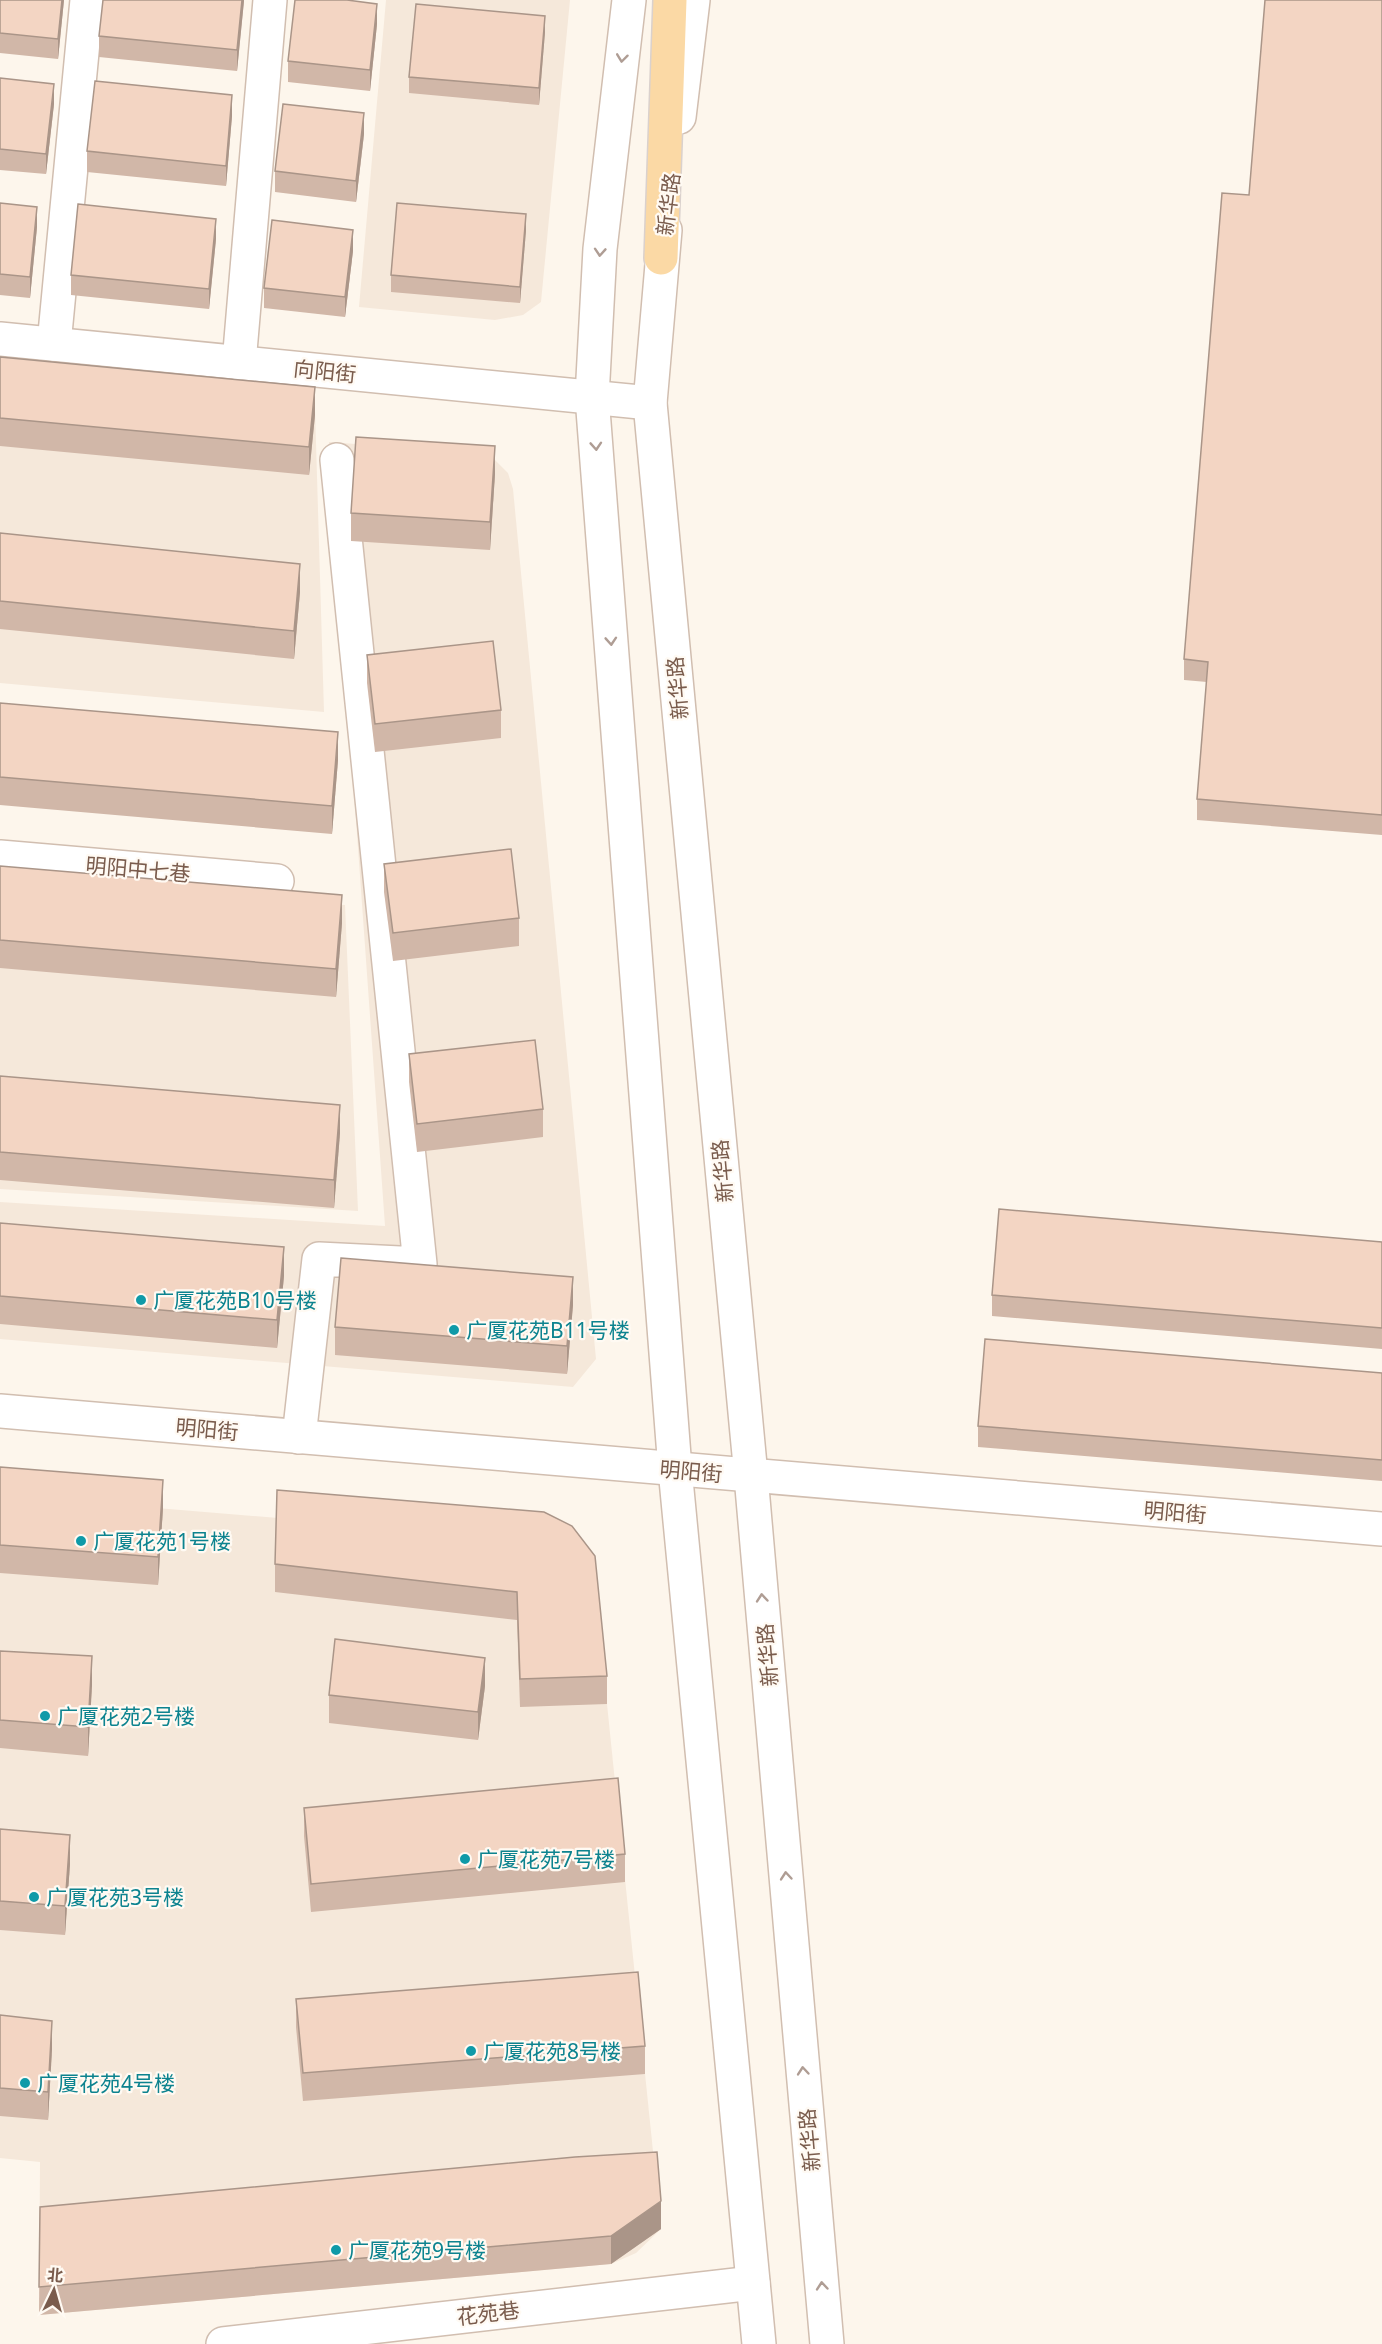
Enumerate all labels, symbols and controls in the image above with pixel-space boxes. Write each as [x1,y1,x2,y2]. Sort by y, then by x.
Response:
one-way arrow [616,54,629,63]
street label: 新华路 [650,171,686,237]
one-way arrow [594,247,607,256]
street label: 向阳街 [292,354,358,388]
one-way arrow [589,442,602,451]
one-way arrow [604,636,617,645]
street label: 新华路 [660,655,694,721]
street label: 明阳中七巷 [84,850,192,888]
street label: 新华路 [705,1138,739,1204]
place label: 广厦花苑B10号楼 [153,1286,317,1314]
marker: 广厦花苑B10号楼 [134,1293,148,1307]
place label: 广厦花苑B11号楼 [466,1316,630,1344]
marker: 广厦花苑B11号楼 [447,1323,461,1337]
street label: 明阳街 [174,1412,240,1446]
street label: 明阳街 [658,1454,724,1488]
street label: 明阳街 [1142,1495,1208,1529]
place label: 广厦花苑1号楼 [93,1527,231,1555]
marker: 广厦花苑1号楼 [74,1534,88,1548]
one-way arrow [755,1594,768,1603]
street label: 新华路 [750,1622,784,1688]
place label: 广厦花苑2号楼 [57,1702,195,1730]
marker: 广厦花苑2号楼 [38,1709,52,1723]
place label: 广厦花苑7号楼 [477,1845,615,1873]
marker: 广厦花苑7号楼 [458,1852,472,1866]
one-way arrow [780,1872,793,1881]
place label: 广厦花苑3号楼 [46,1883,184,1911]
marker: 广厦花苑3号楼 [27,1890,41,1904]
place label: 广厦花苑8号楼 [483,2037,621,2065]
marker: 广厦花苑8号楼 [464,2044,478,2058]
one-way arrow [797,2066,810,2075]
place label: 广厦花苑4号楼 [37,2069,175,2097]
marker: 广厦花苑4号楼 [18,2076,32,2090]
street label: 新华路 [792,2107,826,2173]
place label: 广厦花苑9号楼 [348,2236,486,2264]
marker: 广厦花苑9号楼 [329,2243,343,2257]
north arrow [24,2260,84,2320]
text: 北 [46,2263,64,2287]
one-way arrow [816,2281,829,2290]
street label: 花苑巷 [455,2295,521,2331]

